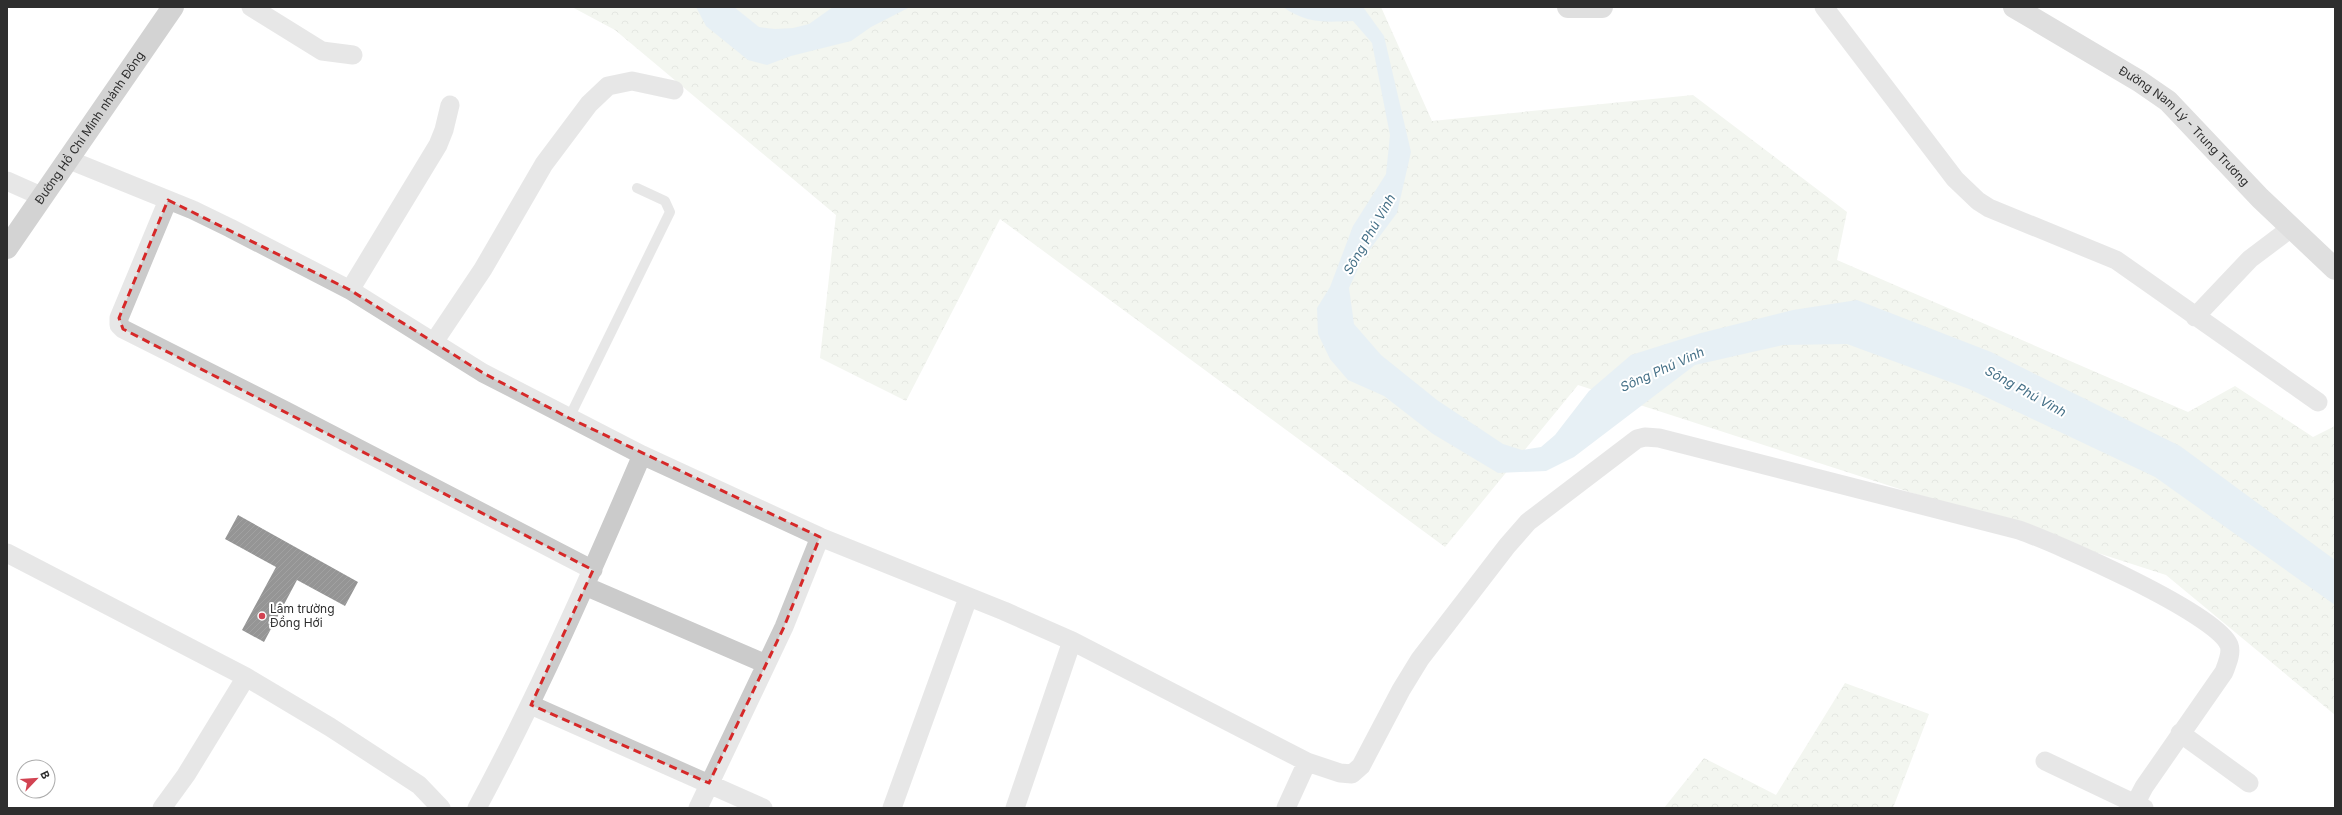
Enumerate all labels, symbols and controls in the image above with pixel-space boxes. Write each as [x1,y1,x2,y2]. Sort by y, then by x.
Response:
street label: Đường Hồ Chí Minh nhánh Đông [31,48,147,207]
street label: Đường Nam Lý - Trung Trương [2116,63,2253,189]
water label: Sông Phú Vinh [1339,191,1399,277]
water label: Sông Phú Vinh [1618,343,1707,395]
water label: Sông Phú Vinh [1983,362,2070,420]
place label: Lâm trường Đồng Hới [270,601,335,630]
marker: Lâm trường Đồng Hới [257,611,267,621]
north arrow [16,759,56,799]
text: B [37,769,53,781]

